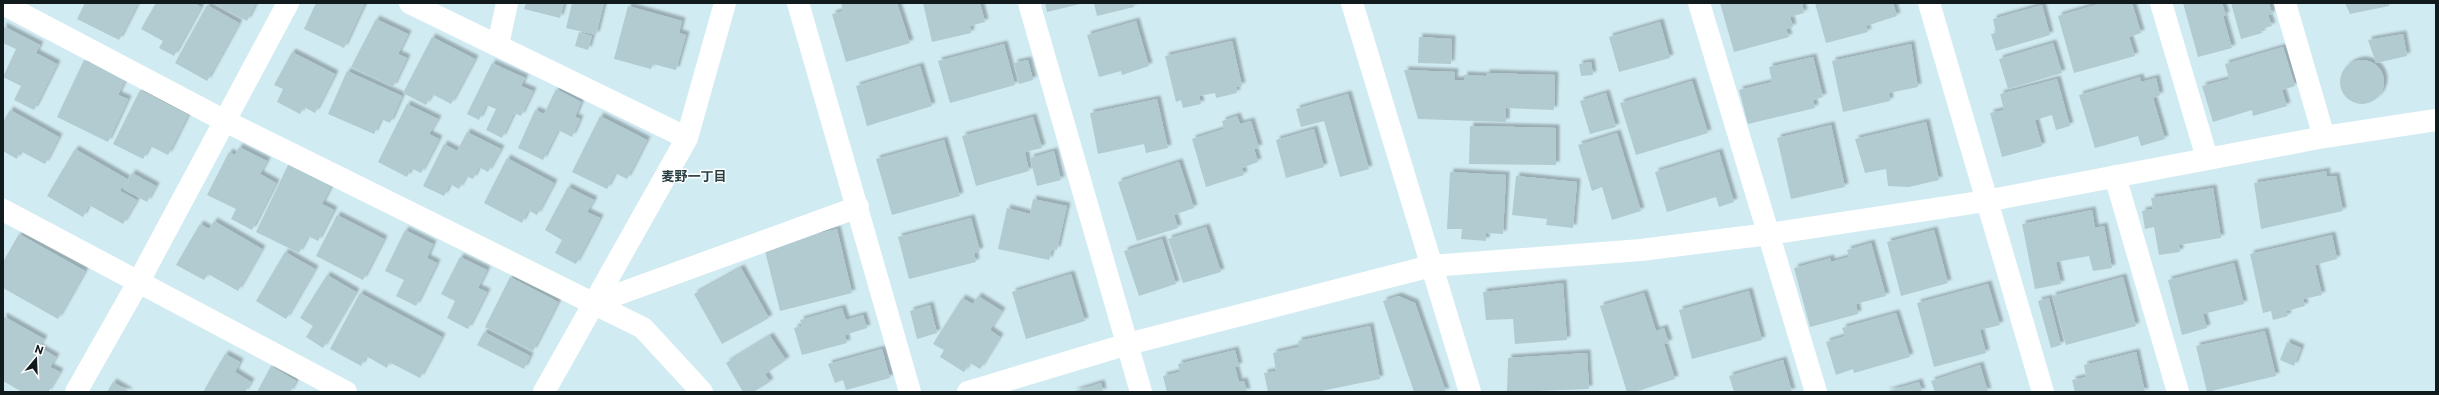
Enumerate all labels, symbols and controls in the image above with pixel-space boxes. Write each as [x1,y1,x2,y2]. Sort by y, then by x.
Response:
district label: 麦野一丁目 [661,168,727,184]
north arrow [16,339,56,379]
text: N [33,342,45,357]

